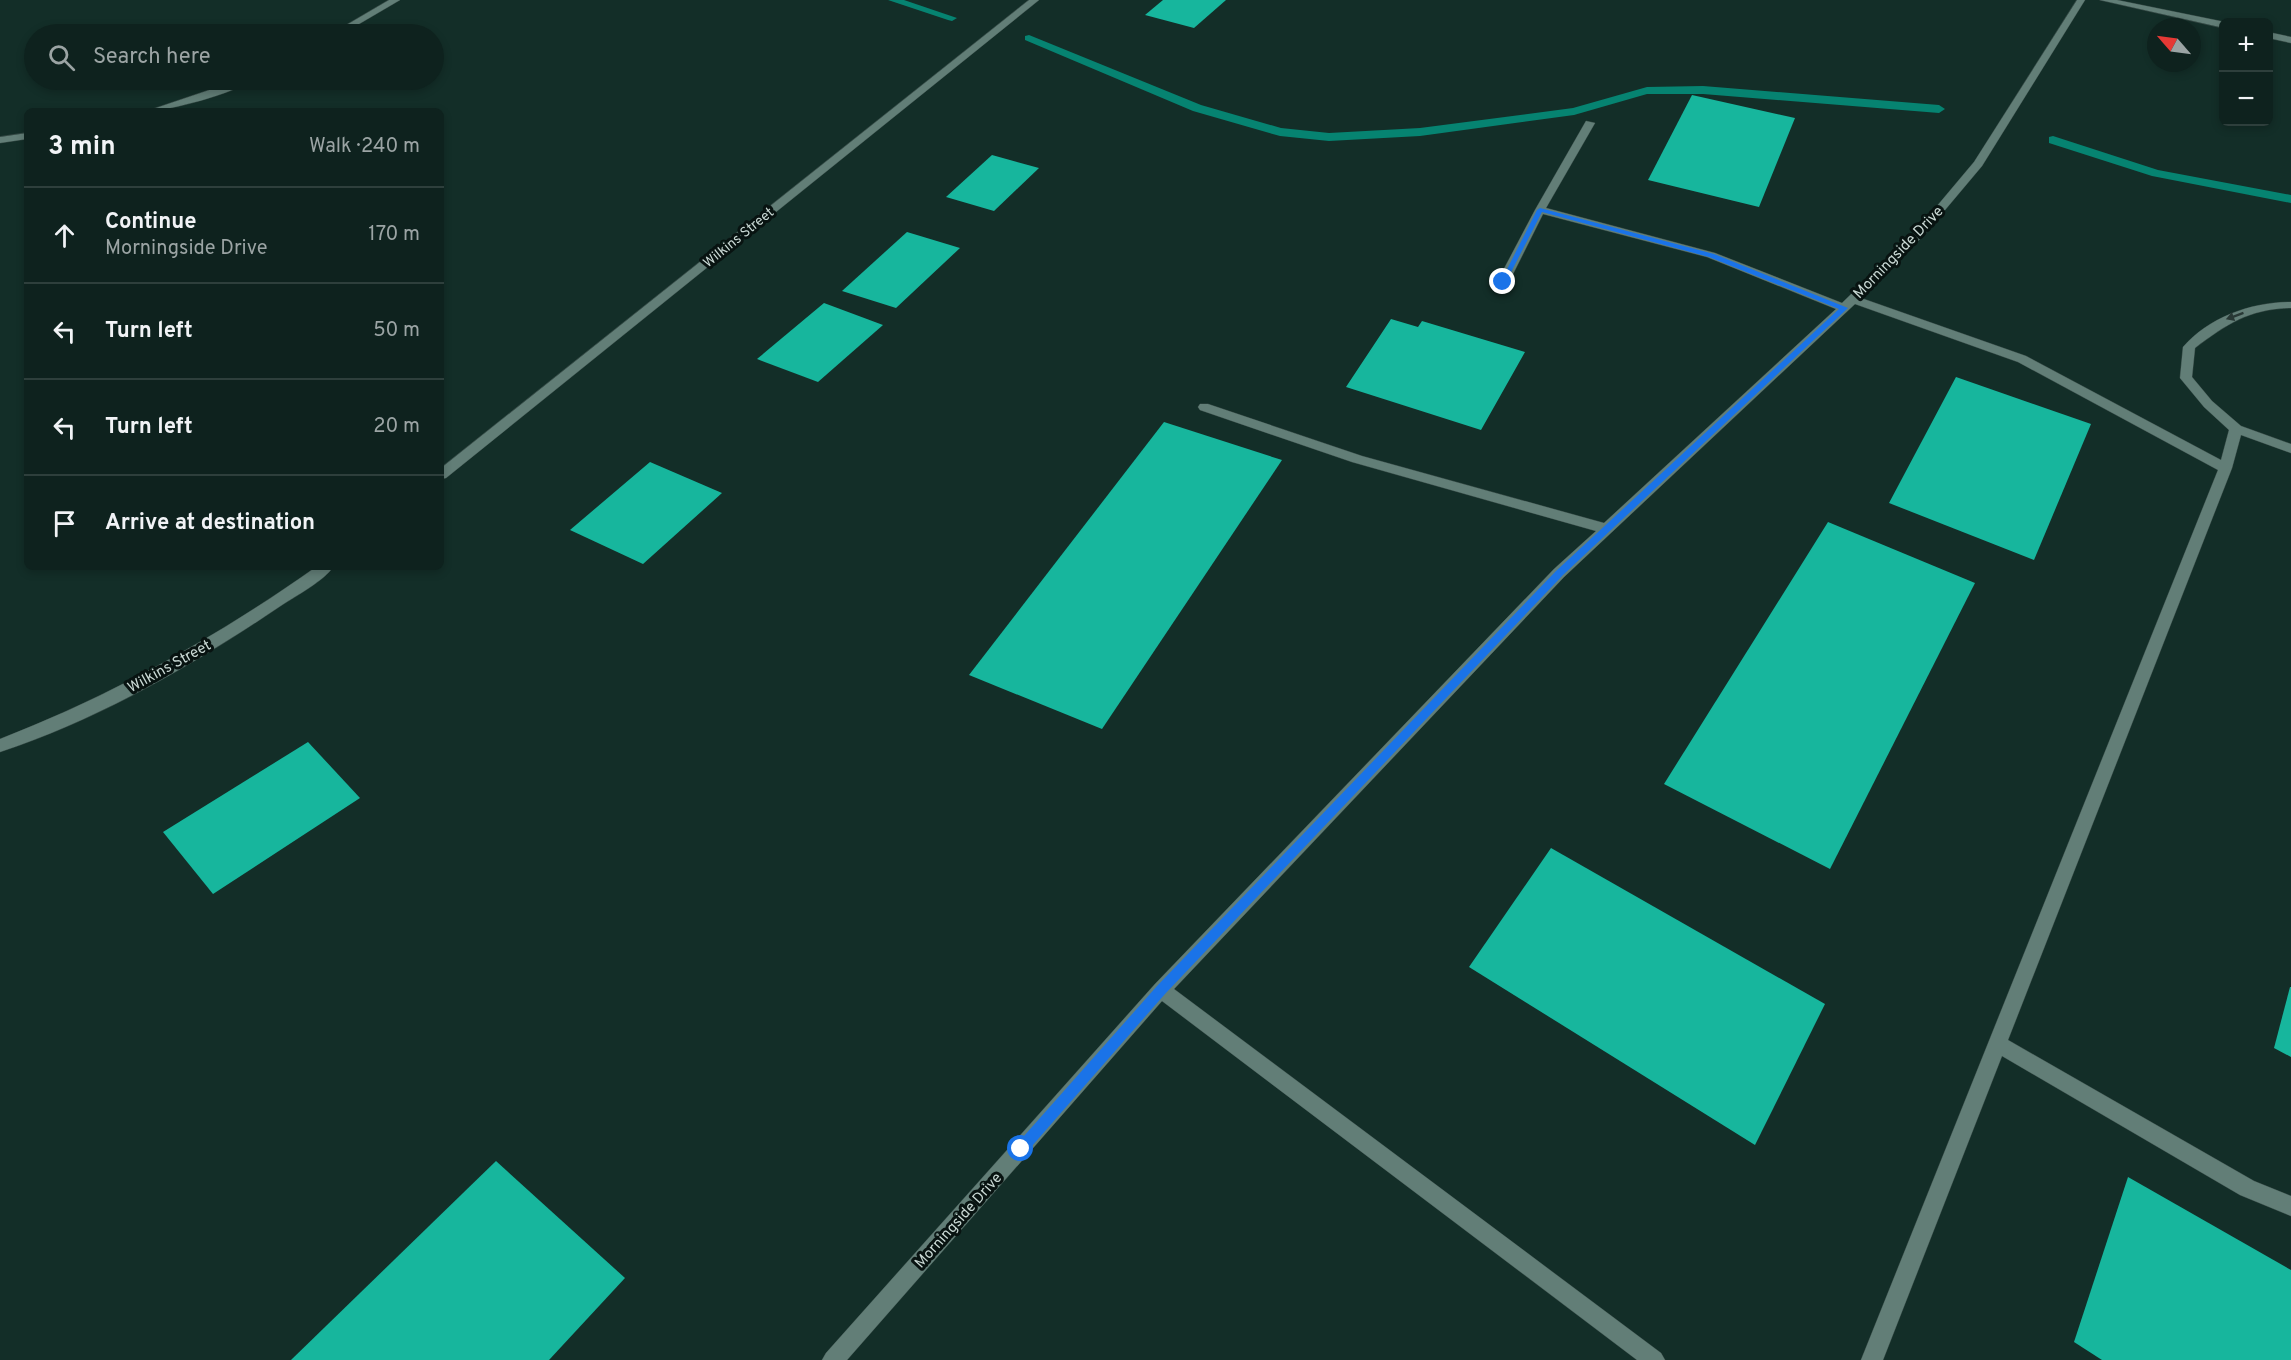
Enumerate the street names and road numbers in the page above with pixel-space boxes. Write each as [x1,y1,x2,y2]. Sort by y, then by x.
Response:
street label: Morningside Drive [1850,203,1948,303]
street label: Wilkins Street [700,204,778,272]
street label: Wilkins Street [125,637,215,698]
street label: Morningside Drive [911,1169,1007,1273]

